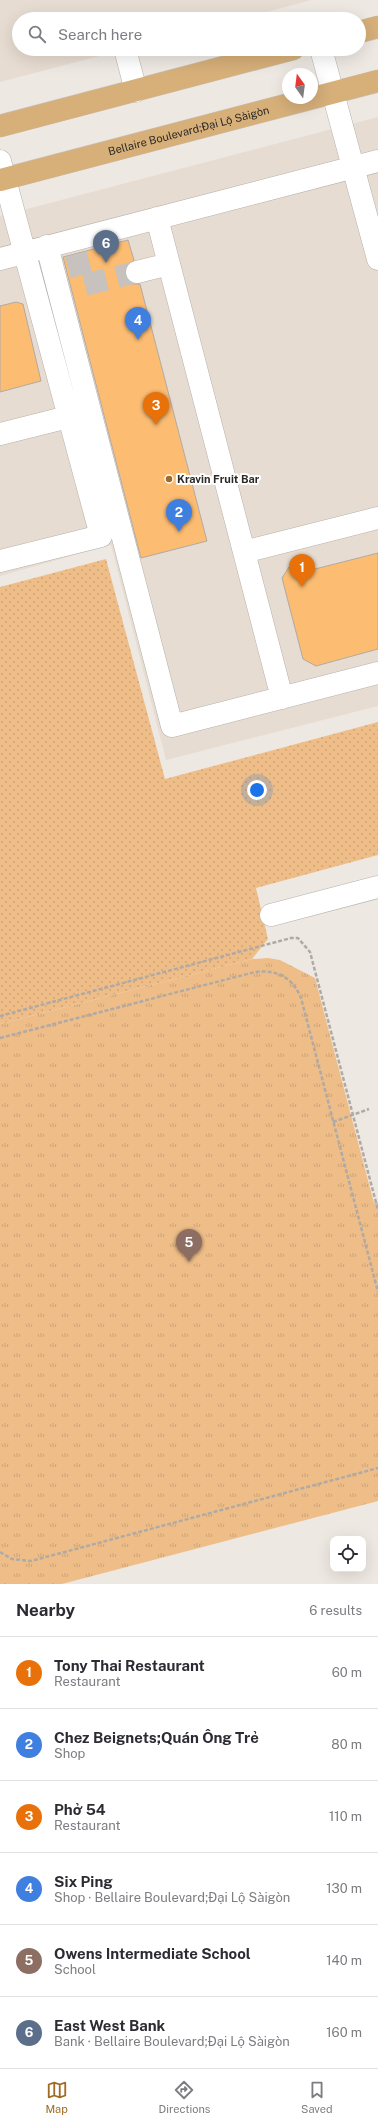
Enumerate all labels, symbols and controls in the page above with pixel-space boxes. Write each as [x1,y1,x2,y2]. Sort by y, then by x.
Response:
search box [12,12,366,56]
icon: search [26,23,48,45]
text: Search here [58,26,142,43]
north arrow [282,68,318,104]
street label: Bellaire Boulevard;Đại Lộ Sàigòn [107,104,270,157]
pin: 6 [93,230,119,263]
pin: 4 [125,307,151,340]
pin: 3 [143,392,169,425]
place label: Kravin Fruit Bar [177,473,260,485]
marker: Kravin Fruit Bar [164,474,174,484]
pin: 2 [166,499,192,532]
pin: 1 [289,554,315,587]
your location [247,780,267,800]
pin: 5 [176,1229,202,1262]
map controls [330,1536,366,1572]
button: locate [330,1536,366,1572]
text: Nearby [16,1600,75,1620]
text: 6 results [309,1603,362,1618]
text: Tony Thai Restaurant [54,1657,205,1674]
text: 1 [26,1665,32,1680]
text: 60 m [332,1665,362,1680]
text: Restaurant [54,1674,120,1689]
text: Chez Beignets;Quán Ông Trẻ [54,1729,259,1746]
text: 2 [25,1737,33,1752]
text: 80 m [331,1737,362,1752]
text: Shop [54,1746,85,1761]
text: Phở 54 [54,1801,106,1818]
text: 3 [25,1809,33,1824]
text: 110 m [329,1809,362,1824]
text: Restaurant [54,1818,120,1833]
text: Six Ping [54,1873,113,1890]
text: 4 [25,1881,33,1896]
text: 130 m [326,1881,362,1896]
text: Shop · Bellaire Boulevard;Đại Lộ Sàigòn [54,1890,290,1905]
text: Owens Intermediate School [54,1945,251,1962]
text: 5 [25,1953,33,1968]
text: 140 m [326,1953,362,1968]
text: School [54,1962,96,1977]
text: East West Bank [54,2017,165,2034]
text: 6 [25,2025,33,2040]
text: 160 m [326,2025,362,2040]
text: Bank · Bellaire Boulevard;Đại Lộ Sàigòn [54,2034,290,2049]
tab: Map [45,2079,68,2115]
tab: Directions [159,2079,210,2115]
tab: Saved [301,2079,333,2115]

